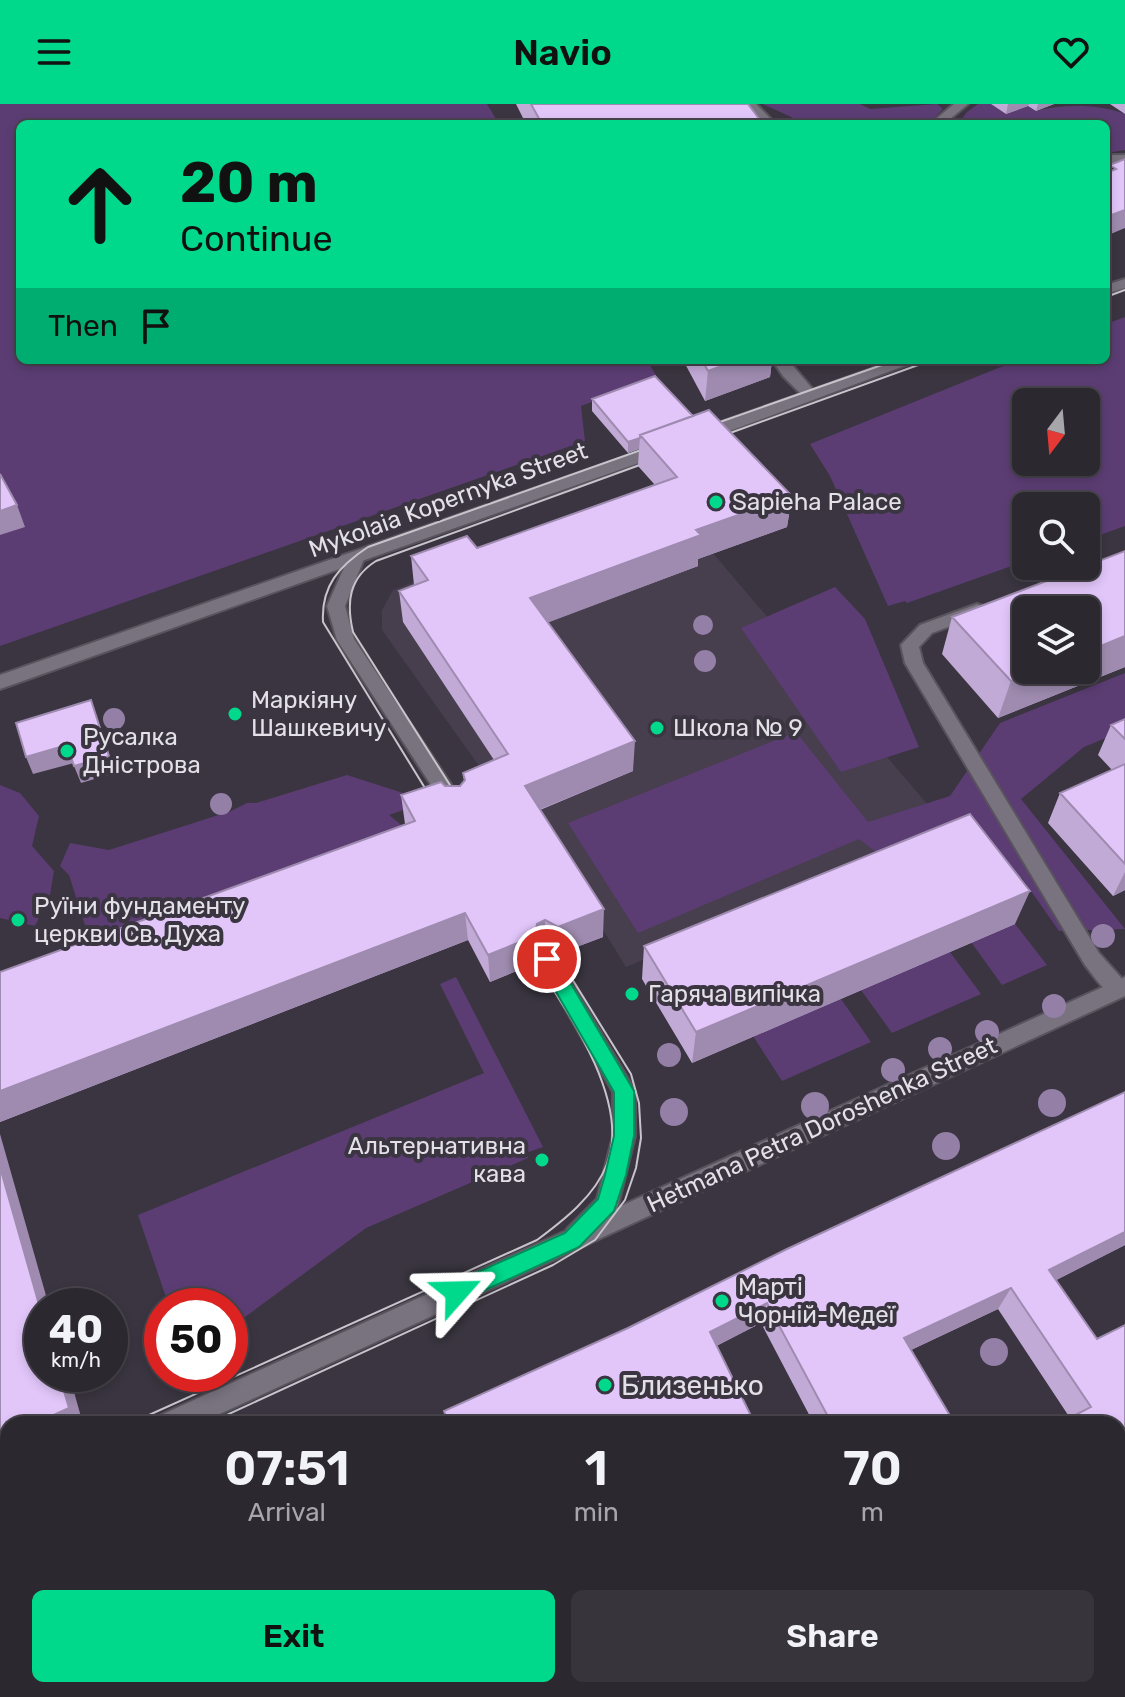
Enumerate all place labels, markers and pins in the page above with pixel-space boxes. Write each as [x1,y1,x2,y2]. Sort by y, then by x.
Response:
place label: Sapieha Palace [732,488,902,516]
marker: Sapieha Palace [707,493,725,511]
place label: Маркіяну Шашкевичу [251,686,386,742]
marker: Маркіяну Шашкевичу [226,705,244,723]
place label: Школа № 9 [673,714,803,742]
marker: Школа № 9 [648,719,666,737]
place label: Русалка Дністрова [83,723,201,779]
marker: Русалка Дністрова [58,742,76,760]
place label: Руїни фундаменту церкви Св. Духа [34,892,246,948]
marker: Руїни фундаменту церкви Св. Духа [9,911,27,929]
pin [513,925,581,993]
place label: Гаряча випічка [648,980,821,1008]
marker: Гаряча випічка [623,985,641,1003]
place label: Альтернативна кава [348,1132,526,1188]
marker: Альтернативна кава [533,1151,551,1169]
place label: Марті Чорній-Медеї [738,1273,896,1329]
marker: Марті Чорній-Медеї [713,1292,731,1310]
place label: Близенько [621,1369,764,1402]
marker: Близенько [596,1376,614,1394]

